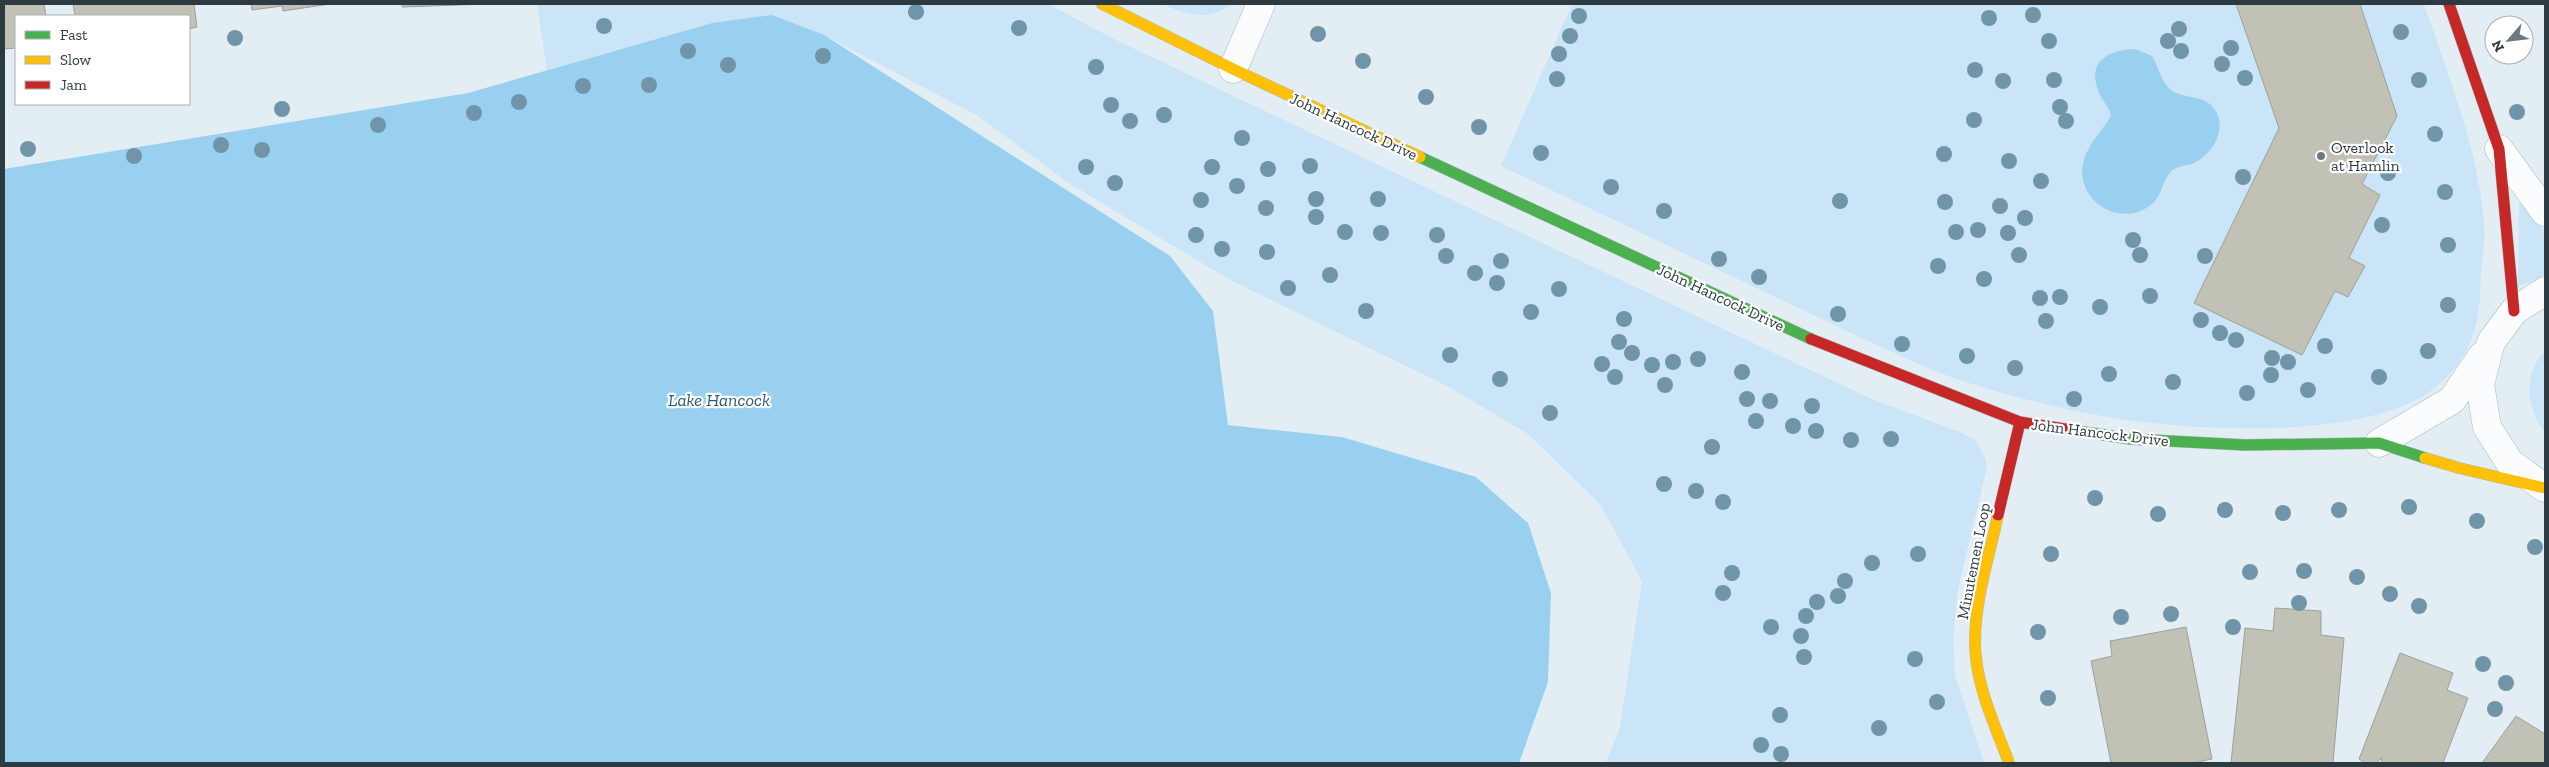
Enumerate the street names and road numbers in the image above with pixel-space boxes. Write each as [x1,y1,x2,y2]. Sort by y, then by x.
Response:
street label: John Hancock Drive [1287,89,1420,164]
street label: John Hancock Drive [1654,260,1787,335]
street label: John Hancock Drive [2030,415,2170,450]
street label: Minutemen Loop [1953,501,1994,621]

